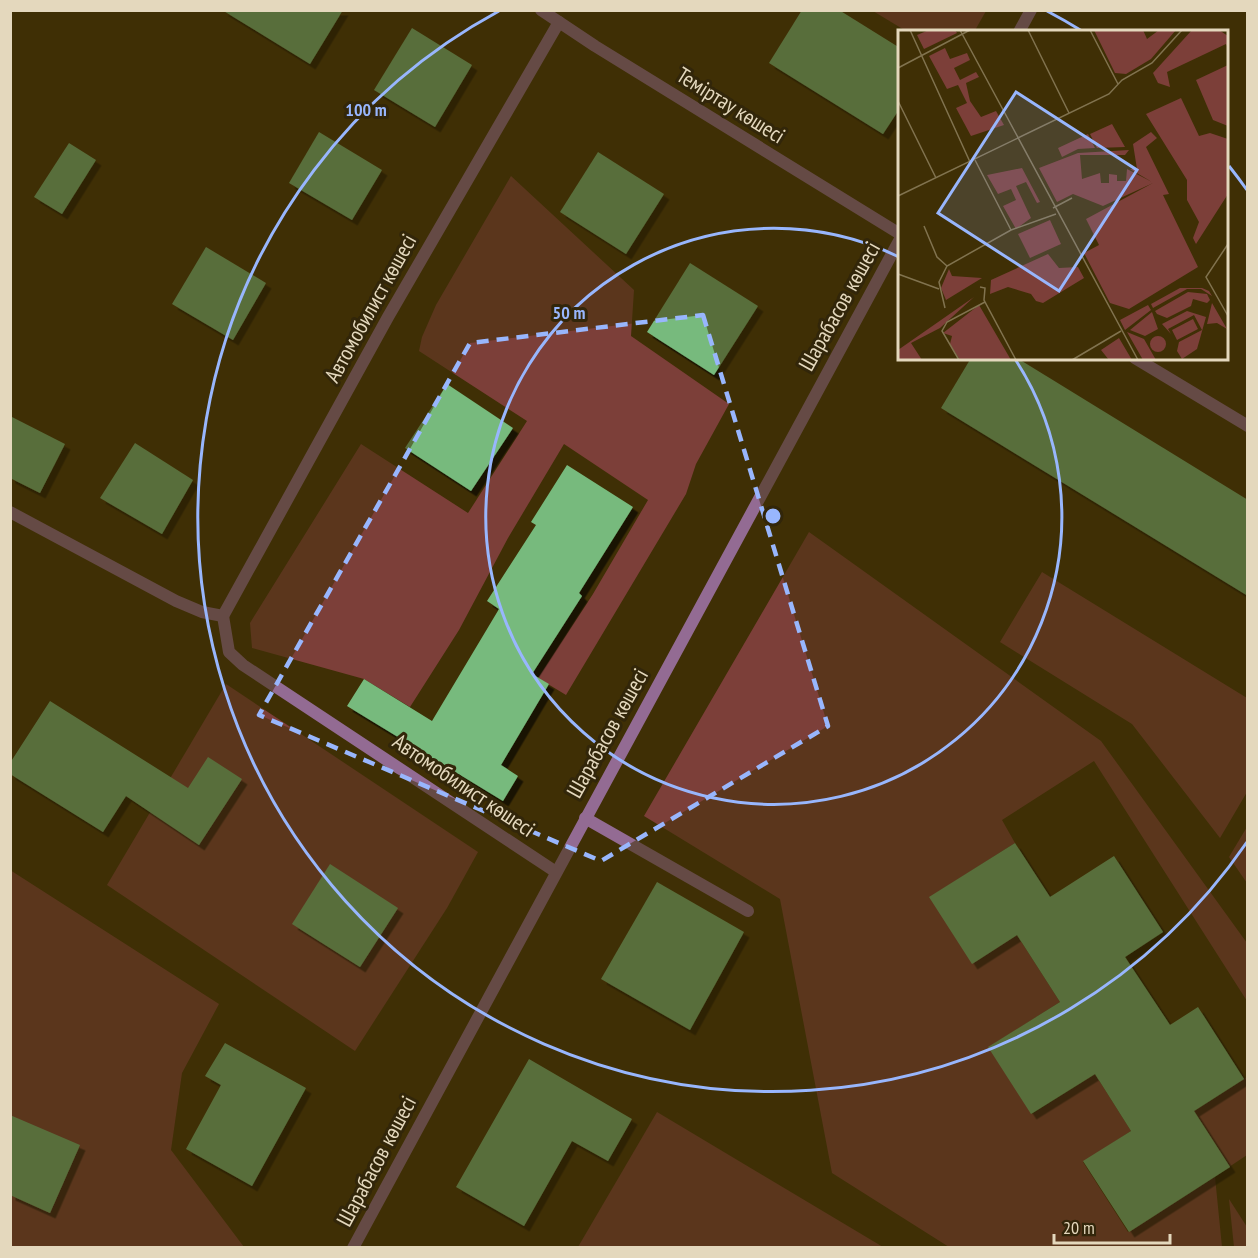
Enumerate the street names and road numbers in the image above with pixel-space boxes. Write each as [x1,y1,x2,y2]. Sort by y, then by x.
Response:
street label: Теміртау көшесі [672,61,790,149]
street label: Автомобилист көшесі [318,229,422,387]
street label: Шарабасов көшесі [792,236,886,376]
street label: Шарабасов көшесі [560,663,654,803]
street label: Автомобилист көшесі [388,727,540,843]
street label: Шарабасов көшесі [330,1091,422,1231]

